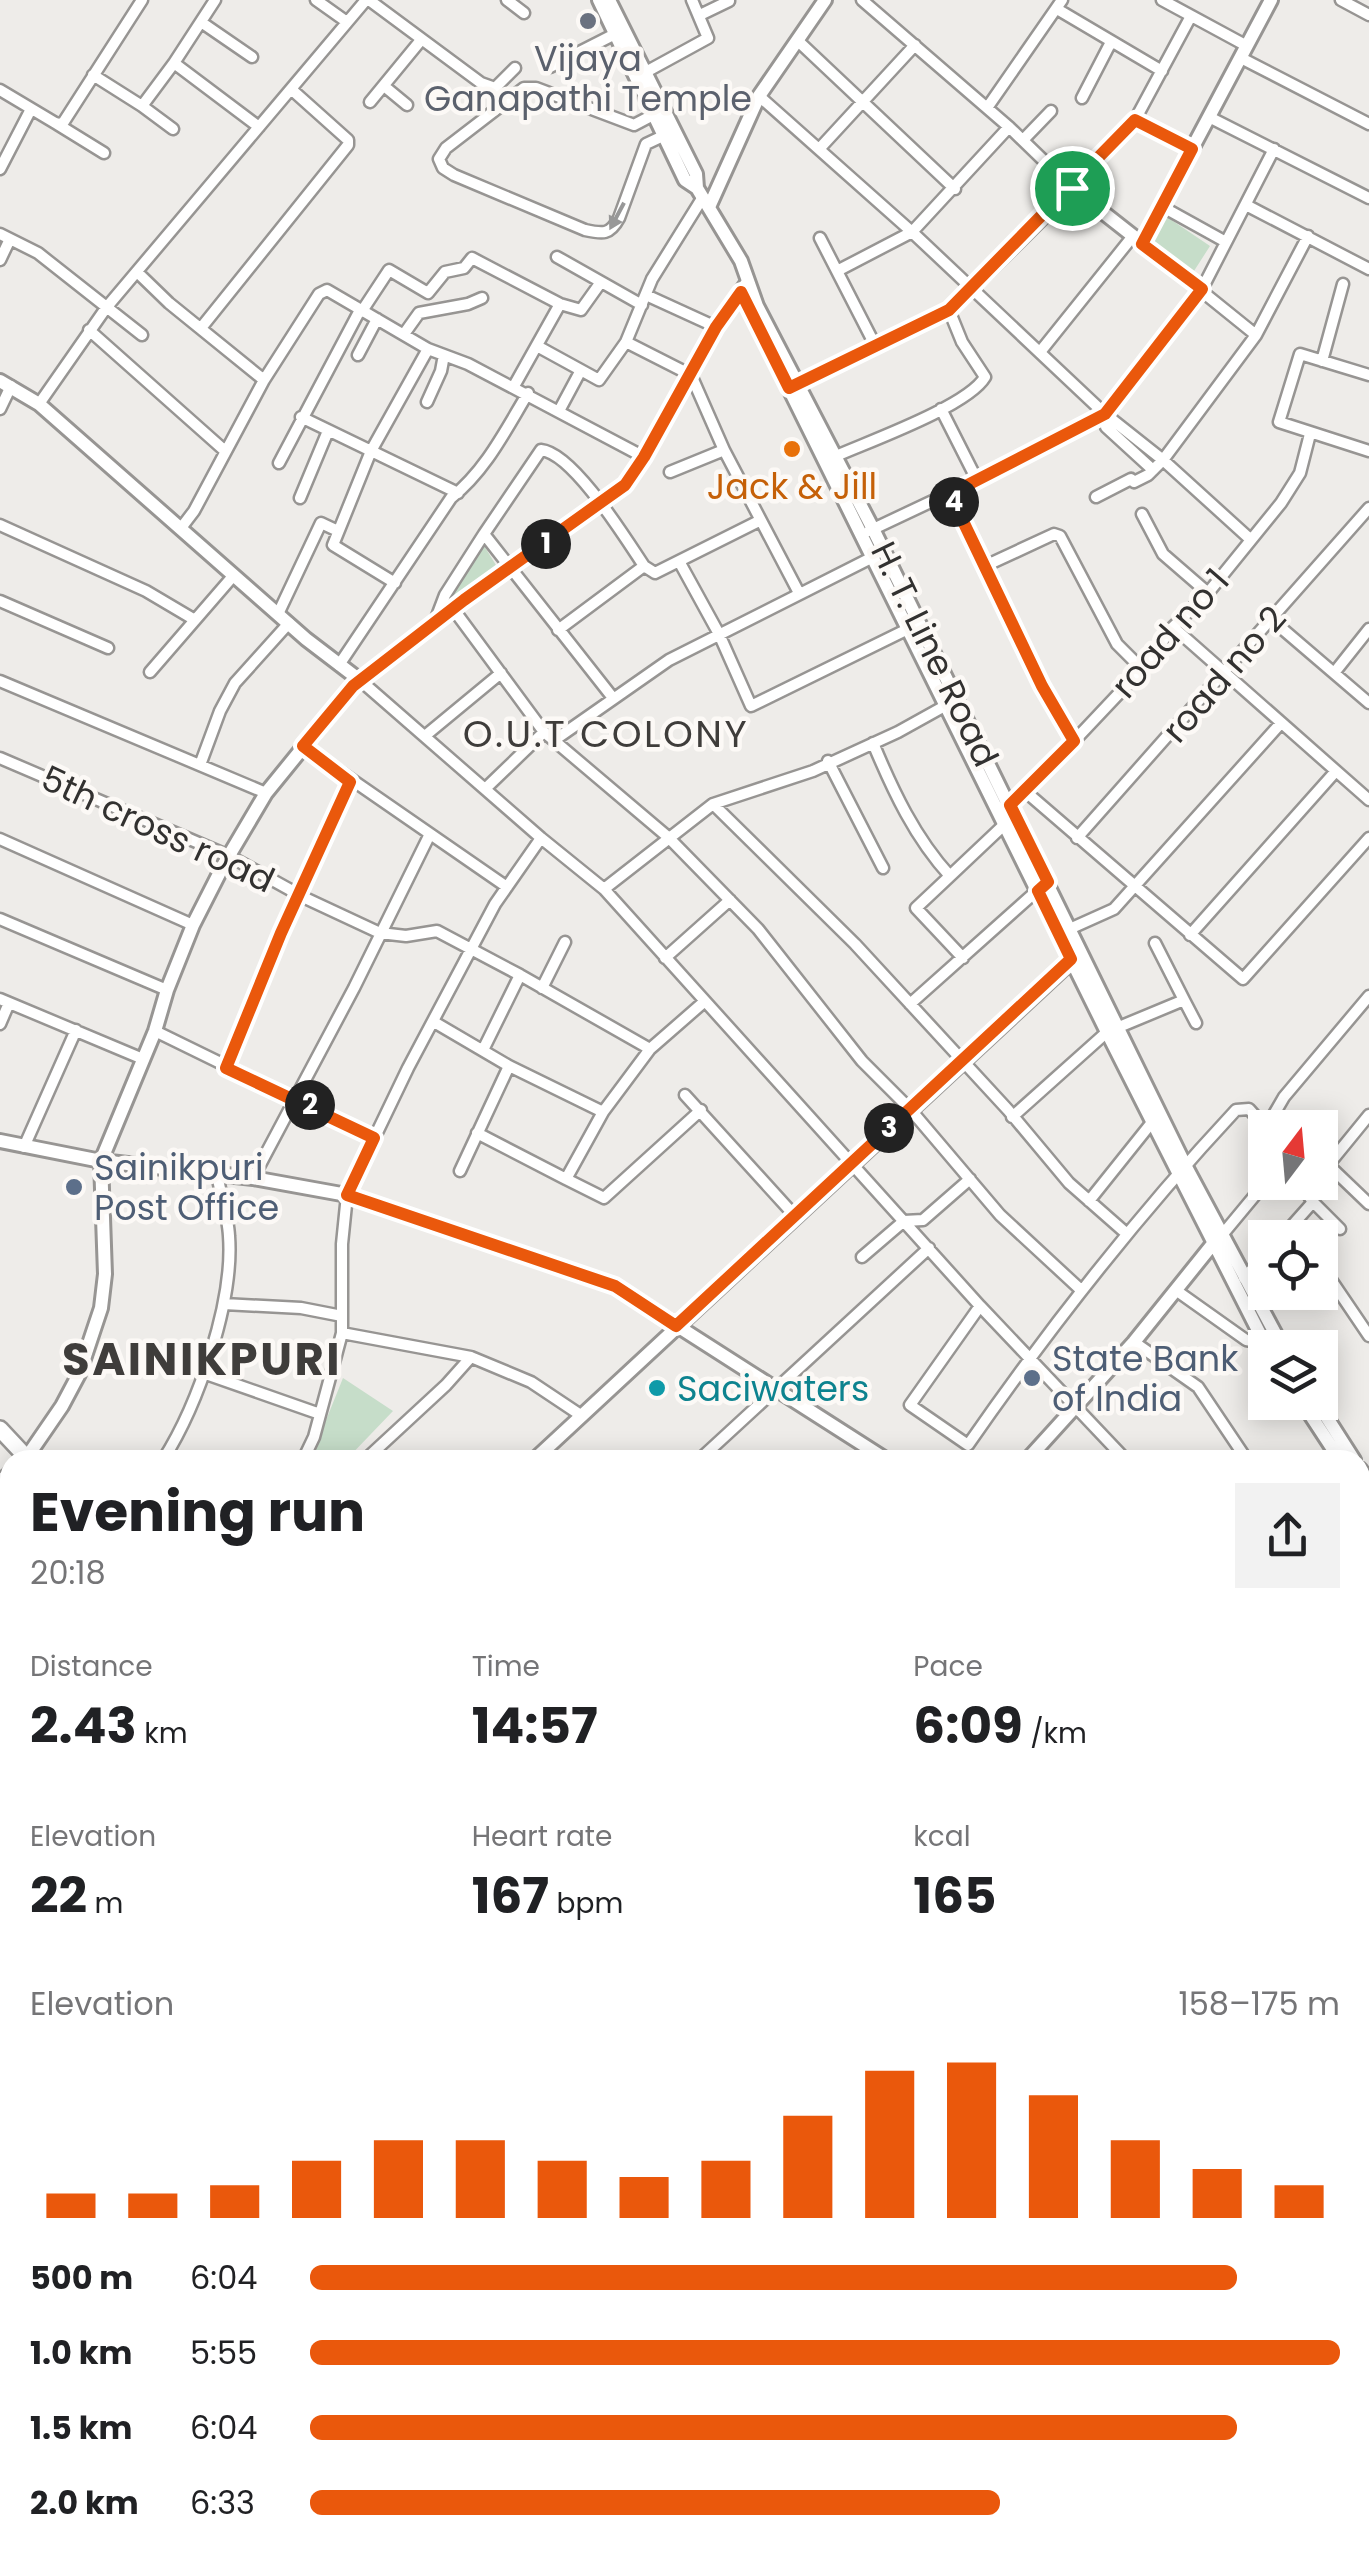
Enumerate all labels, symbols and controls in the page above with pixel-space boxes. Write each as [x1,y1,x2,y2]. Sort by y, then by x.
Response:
marker: Vijaya Ganapathi Temple [577,10,599,32]
place label: Vijaya Ganapathi Temple [424,34,752,123]
pin [1030,146,1115,231]
icon: arrive [1045,161,1100,216]
one-way arrow [609,202,626,230]
marker: Jack & Jill [781,438,803,460]
place label: Jack & Jill [707,462,877,511]
pin: 4 [929,477,979,527]
text: 4 [945,482,963,521]
pin: 1 [521,519,571,569]
text: 1 [541,524,551,563]
street label: H. T. Line Road [859,533,1011,775]
street label: road no 1 [1100,558,1240,708]
street label: road no 2 [1151,595,1297,753]
district label: O.U.T COLONY [463,707,749,760]
street label: 5th cross road [34,754,282,904]
pin: 2 [285,1080,335,1130]
text: 2 [302,1085,318,1124]
pin: 3 [864,1103,914,1153]
text: 3 [881,1108,897,1147]
north arrow [1248,1110,1338,1200]
map controls [1248,1110,1338,1420]
place label: Sainikpuri Post Office [94,1143,279,1232]
marker: Sainikpuri Post Office [63,1176,85,1198]
button: locate [1248,1220,1338,1310]
district label: SAINIKPURI [62,1328,342,1391]
button: layers [1248,1330,1338,1420]
place label: State Bank of India [1052,1334,1238,1423]
place label: Saciwaters [677,1364,869,1413]
marker: State Bank of India [1021,1367,1043,1389]
marker: Saciwaters [646,1377,668,1399]
text: Evening run [30,1473,365,1550]
button: share [1235,1483,1340,1588]
text: 20:18 [30,1550,106,1595]
text: Distance [30,1647,153,1686]
text: Time [472,1647,540,1686]
text: Pace [913,1647,983,1686]
text: 2.43 [30,1690,137,1761]
text: 14:57 [472,1690,598,1761]
text: 6:09 [913,1690,1023,1761]
text: km [137,1714,188,1753]
text: /km [1023,1714,1087,1753]
text: Elevation [30,1817,156,1856]
text: Heart rate [472,1817,612,1856]
text: kcal [913,1817,971,1856]
text: 22 [30,1860,87,1931]
text: 167 [472,1860,549,1931]
text: 165 [913,1860,996,1931]
text: m [87,1884,123,1923]
text: bpm [549,1884,623,1923]
text: Elevation [30,1981,174,2026]
text: 158–175 m [1178,1981,1340,2026]
text: 500 m [30,2255,133,2300]
text: 6:04 [190,2255,257,2300]
text: 1.0 km [30,2330,132,2375]
text: 5:55 [190,2330,257,2375]
text: 1.5 km [30,2405,132,2450]
text: 6:04 [190,2405,257,2450]
text: 2.0 km [30,2480,139,2525]
text: 6:33 [190,2480,255,2525]

